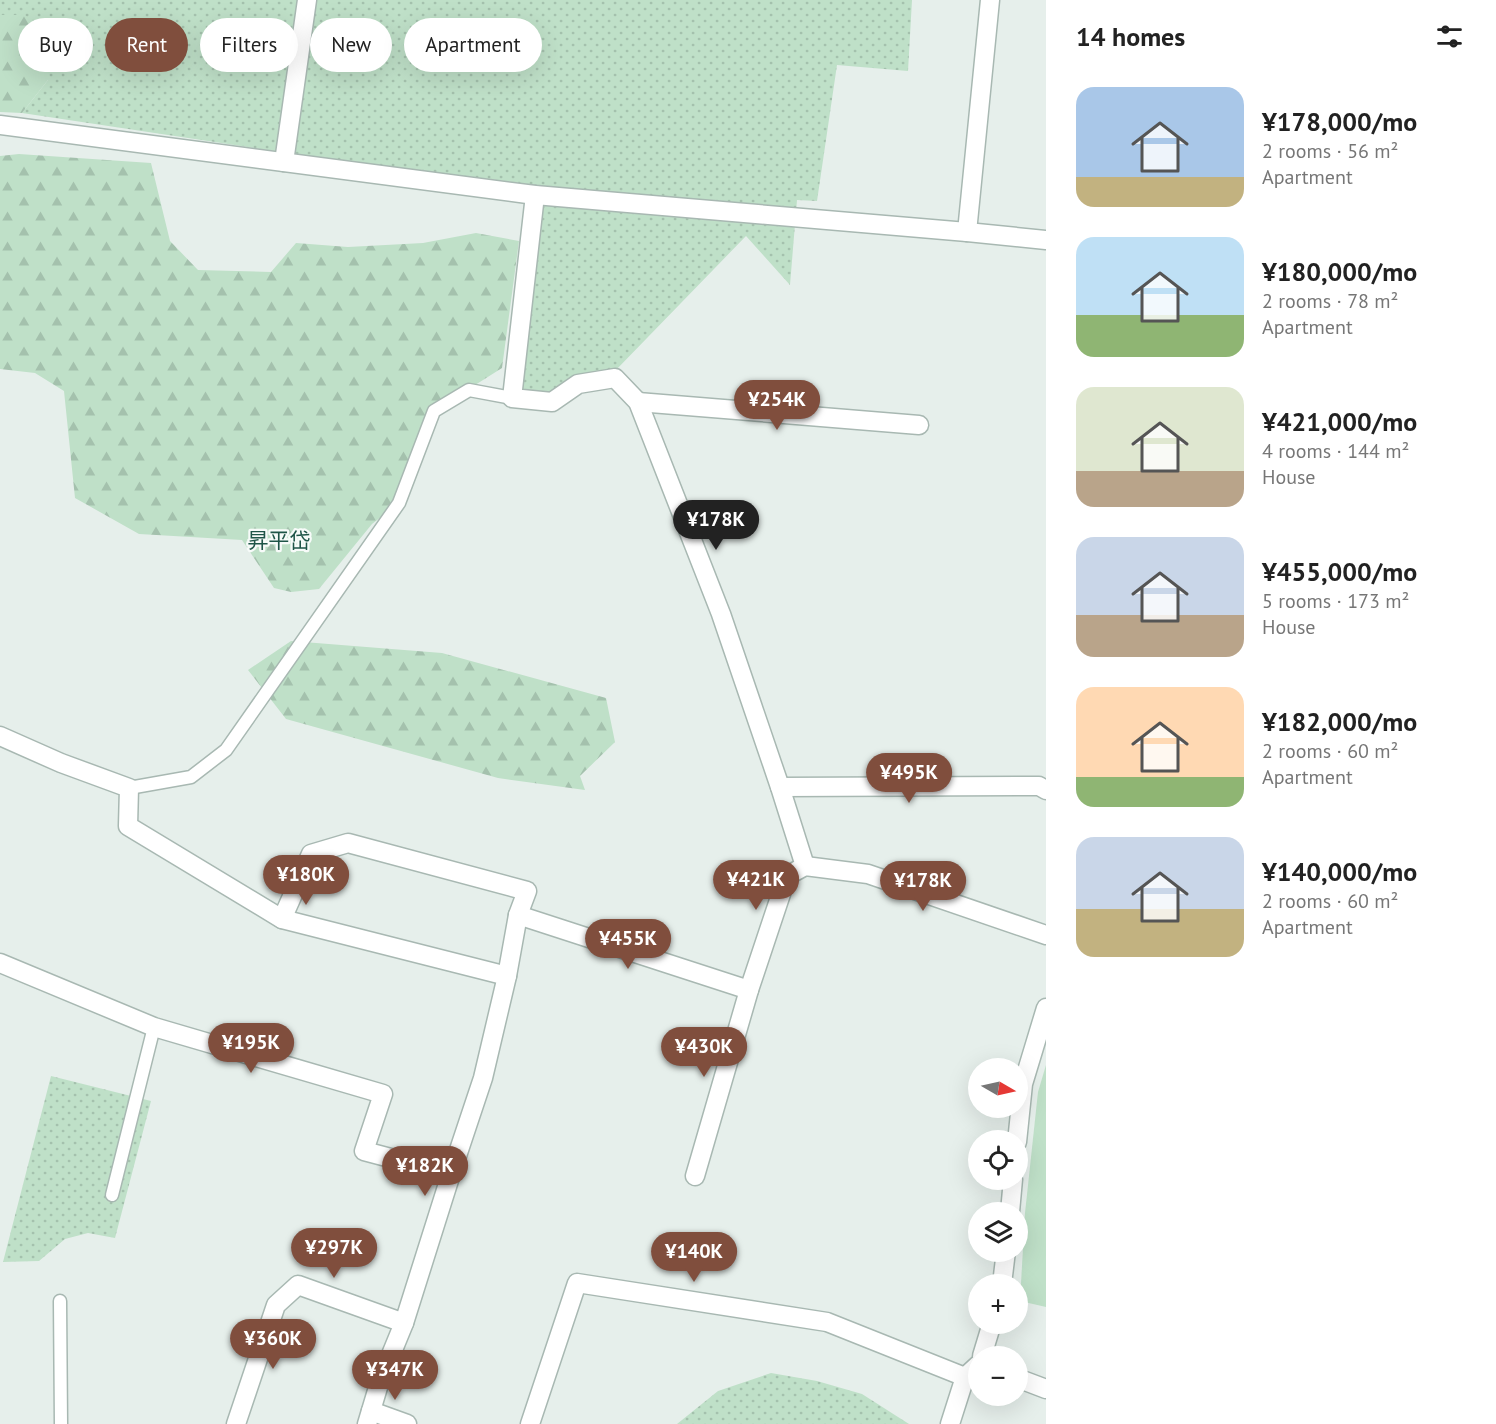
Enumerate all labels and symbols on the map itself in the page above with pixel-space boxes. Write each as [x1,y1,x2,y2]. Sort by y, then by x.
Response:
pin: ¥254K [735,380,819,431]
pin: ¥178K [674,500,758,551]
district label: 昇平岱 [248,527,311,554]
pin: ¥495K [867,753,951,804]
pin: ¥180K [264,855,348,906]
pin: ¥421K [714,860,798,911]
pin: ¥178K [881,861,965,912]
pin: ¥455K [586,919,670,970]
pin: ¥195K [209,1023,293,1074]
pin: ¥430K [662,1027,746,1078]
north arrow [968,1058,1028,1118]
pin: ¥182K [383,1146,467,1197]
pin: ¥297K [292,1228,376,1279]
pin: ¥140K [652,1232,736,1283]
pin: ¥360K [231,1319,315,1370]
pin: ¥347K [353,1350,437,1401]

